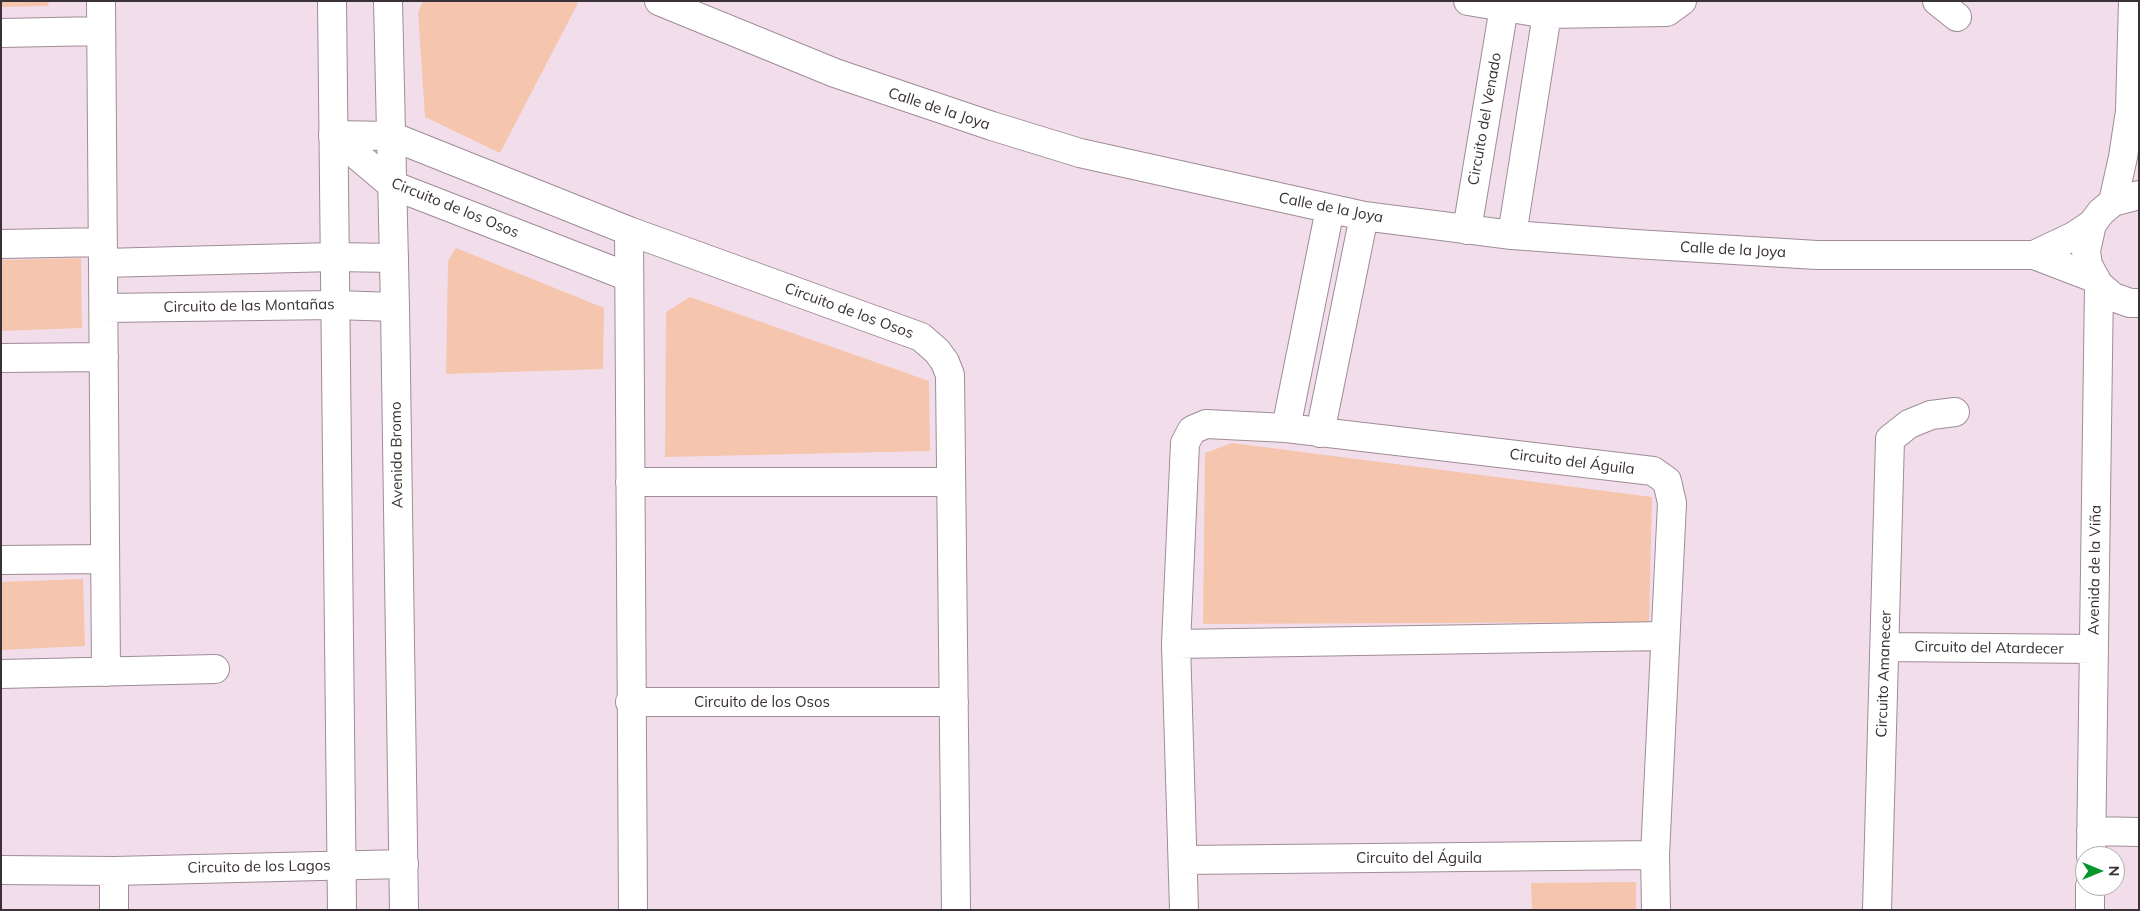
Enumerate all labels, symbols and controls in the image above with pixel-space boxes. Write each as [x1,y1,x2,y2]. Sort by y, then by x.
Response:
street label: Circuito del Venado [1464,51,1506,187]
street label: Calle de la Joya [886,84,992,134]
street label: Circuito de los Osos [389,174,521,242]
street label: Calle de la Joya [1277,189,1385,227]
street label: Calle de la Joya [1680,238,1786,262]
street label: Circuito de los Osos [782,279,916,343]
street label: Circuito de las Montañas [163,296,335,316]
street label: Avenida Bromo [387,401,407,509]
street label: Circuito del Águila [1508,445,1636,479]
street label: Avenida de la Viña [2085,505,2105,635]
street label: Circuito Amanecer [1873,610,1895,738]
street label: Circuito del Atardecer [1914,638,2064,658]
street label: Circuito de los Osos [694,693,830,711]
north arrow [2075,846,2125,896]
street label: Circuito del Águila [1356,849,1482,867]
street label: Circuito de los Lagos [187,857,331,877]
text: N [2105,866,2123,876]

